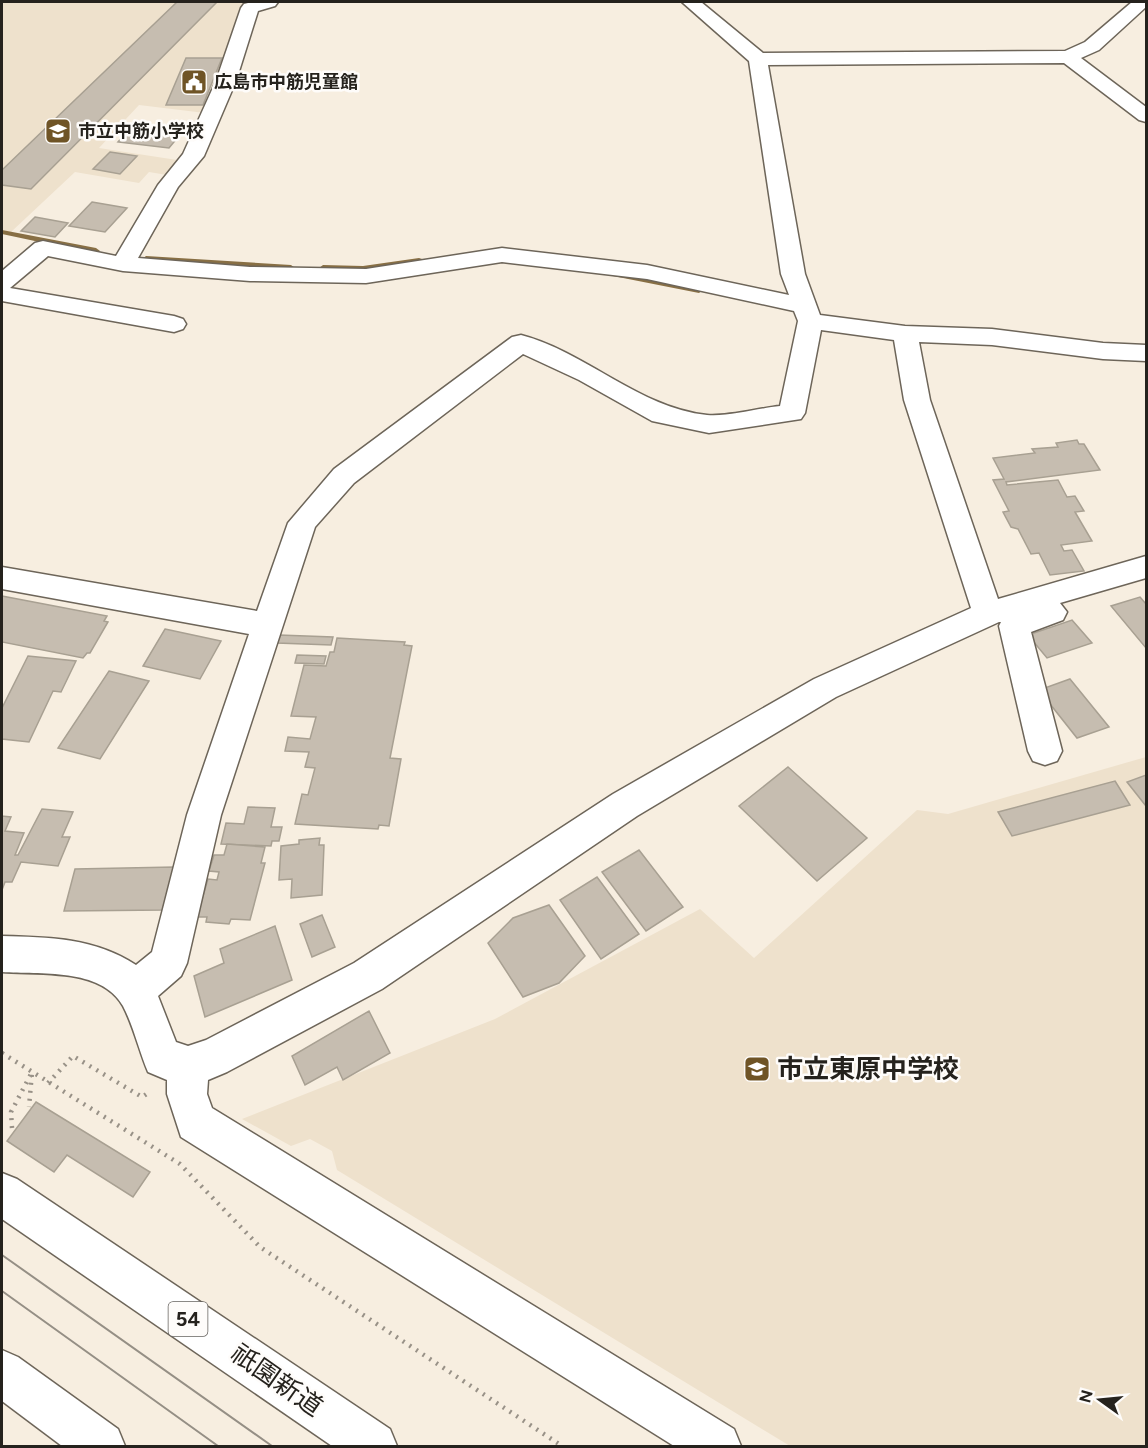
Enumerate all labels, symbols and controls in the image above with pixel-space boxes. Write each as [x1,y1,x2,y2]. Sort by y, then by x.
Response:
public building icon: 広島市中筋児童館 [179,67,209,97]
place label: 広島市中筋児童館 [214,71,358,93]
school or university icon: 市立中筋小学校 [43,116,73,146]
place label: 市立中筋小学校 [78,120,204,142]
place label: 市立東原中学校 [777,1053,959,1085]
school or university icon: 市立東原中学校 [742,1054,772,1084]
road number: 54 [168,1302,207,1336]
street label: 祇園新道 [225,1337,329,1423]
north arrow [1070,1370,1130,1430]
text: N [1075,1388,1097,1405]

